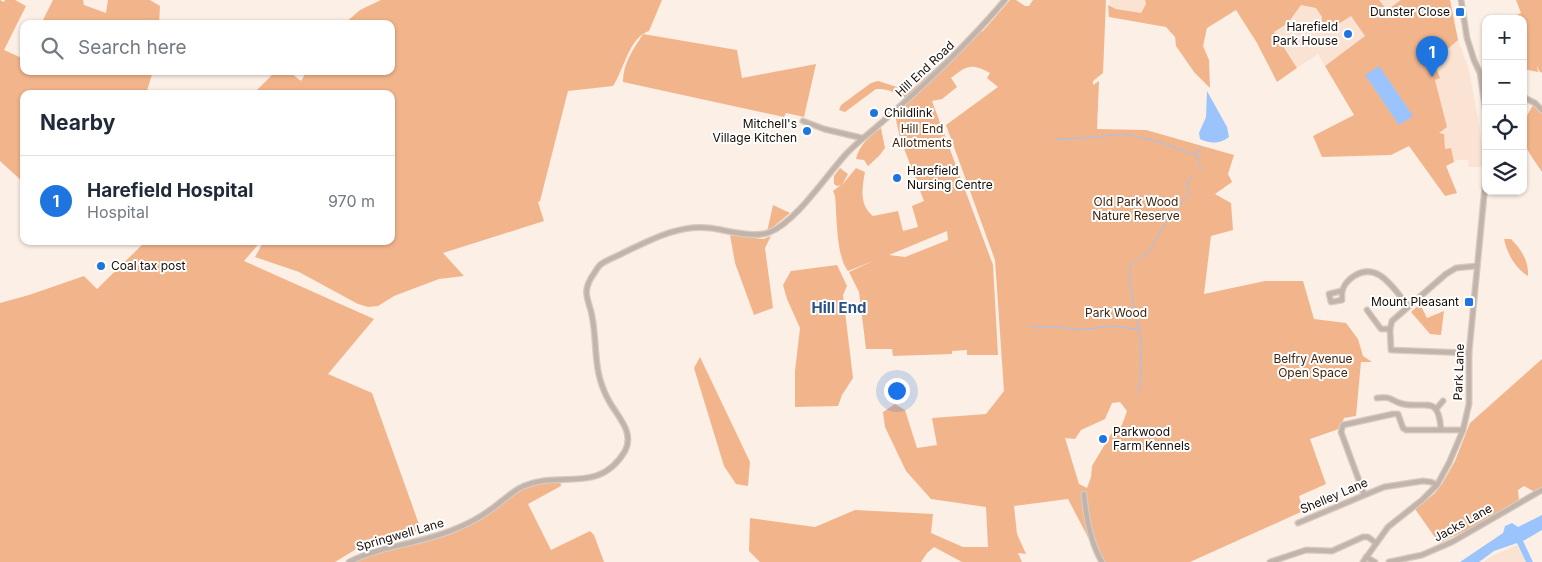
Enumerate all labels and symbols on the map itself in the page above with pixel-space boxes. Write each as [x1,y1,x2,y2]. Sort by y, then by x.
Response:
place label: Dunster Close [1370,4,1450,19]
marker: Dunster Close [1454,6,1466,18]
place label: Harefield Park House [1272,19,1338,48]
marker: Harefield Park House [1342,28,1354,40]
pin: 1 [1416,36,1448,77]
street label: Hill End Road [892,38,957,100]
place label: Childlink [884,105,933,120]
marker: Childlink [868,107,880,119]
place label: Mitchell's Village Kitchen [713,116,797,145]
park label: Hill End Allotments [892,121,952,150]
marker: Mitchell's Village Kitchen [801,125,813,137]
place label: Harefield Nursing Centre [907,163,993,192]
marker: Harefield Nursing Centre [891,172,903,184]
park label: Old Park Wood Nature Reserve [1092,194,1180,223]
place label: Coal tax post [111,258,186,273]
marker: Coal tax post [95,260,107,272]
place label: Mount Pleasant [1371,294,1459,309]
marker: Mount Pleasant [1463,296,1475,308]
district label: Hill End [812,298,866,317]
park label: Park Wood [1085,305,1147,320]
street label: Park Lane [1450,343,1467,401]
park label: Belfry Avenue Open Space [1273,351,1353,380]
your location [884,378,910,404]
place label: Parkwood Farm Kennels [1113,424,1190,453]
marker: Parkwood Farm Kennels [1097,433,1109,445]
street label: Shelley Lane [1298,475,1370,517]
street label: Jacks Lane [1431,500,1495,545]
street label: Springwell Lane [354,515,445,554]

